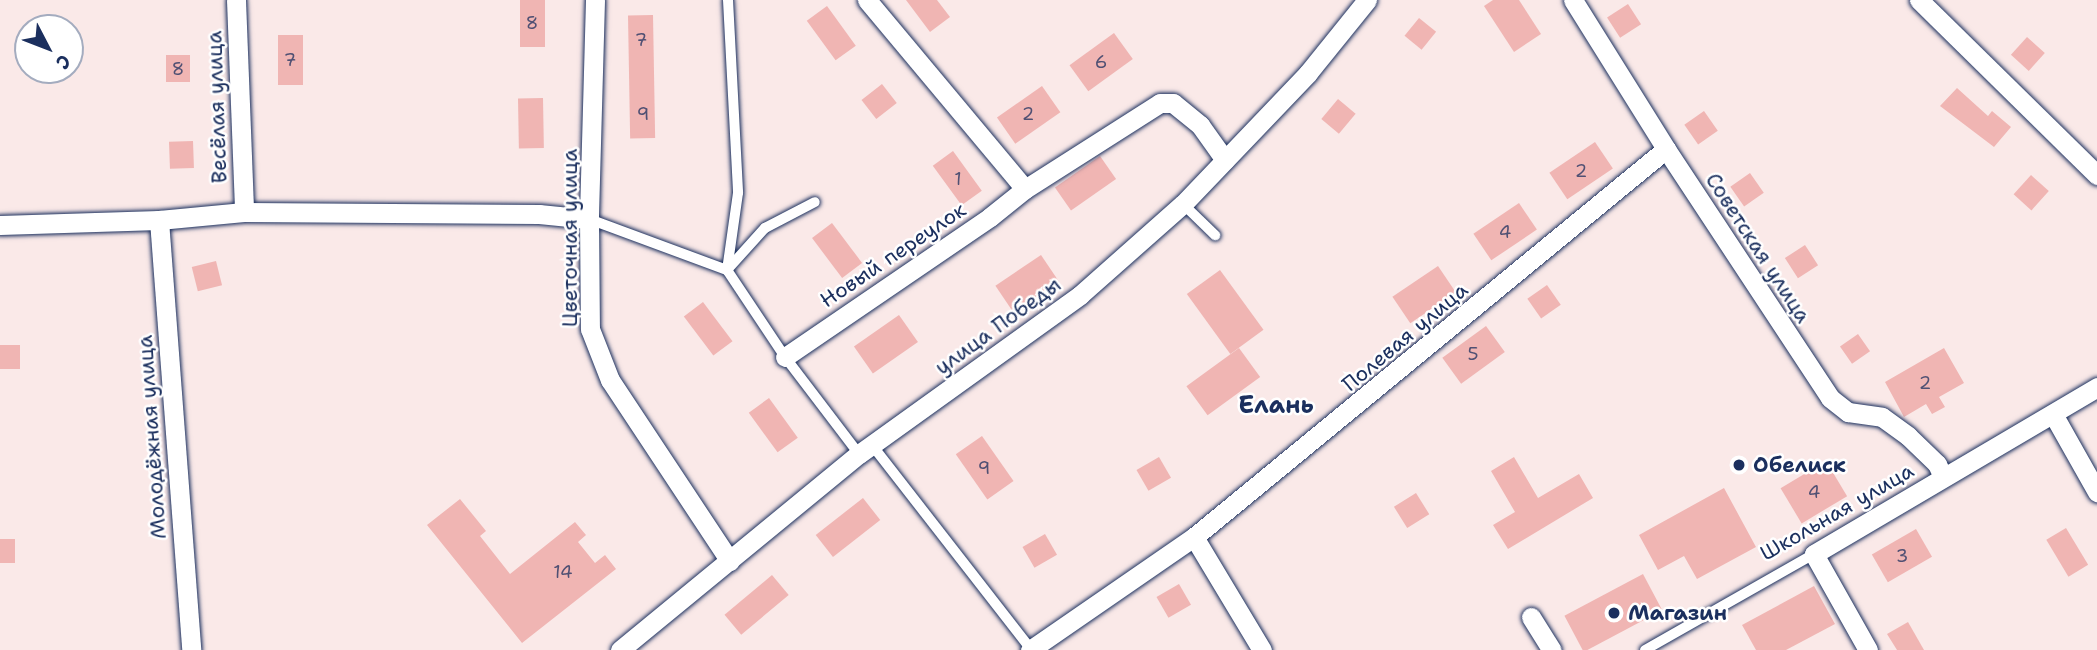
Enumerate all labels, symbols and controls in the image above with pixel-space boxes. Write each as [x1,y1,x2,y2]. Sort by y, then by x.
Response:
house number: 8 [526,12,538,34]
north arrow [14,14,84,84]
house number: 7 [635,29,647,51]
street label: Весёлая улица [202,30,232,184]
text: С [50,49,77,75]
house number: 7 [284,49,296,71]
house number: 6 [1095,51,1107,73]
house number: 8 [172,58,184,80]
house number: 9 [637,103,649,125]
house number: 2 [1022,103,1034,125]
street label: Цветочная улица [557,149,583,327]
house number: 2 [1575,160,1587,182]
house number: 1 [954,168,962,190]
street label: Советская улица [1700,168,1816,328]
street label: Новый переулок [815,197,971,313]
house number: 4 [1499,221,1511,243]
street label: улица Победы [930,272,1066,380]
street label: Полевая улица [1337,277,1473,397]
street label: Молодёжная улица [132,334,172,540]
house number: 5 [1467,343,1479,365]
house number: 2 [1919,372,1931,394]
district label: Елань [1238,392,1314,420]
place label: Обелиск [1753,452,1846,478]
house number: 9 [978,457,990,479]
marker: Обелиск [1731,457,1747,473]
street label: Школьная улица [1756,458,1918,566]
house number: 4 [1808,481,1820,503]
house number: 3 [1896,545,1908,567]
house number: 14 [553,561,573,583]
place label: Магазин [1628,600,1727,626]
marker: Магазин [1606,605,1622,621]

